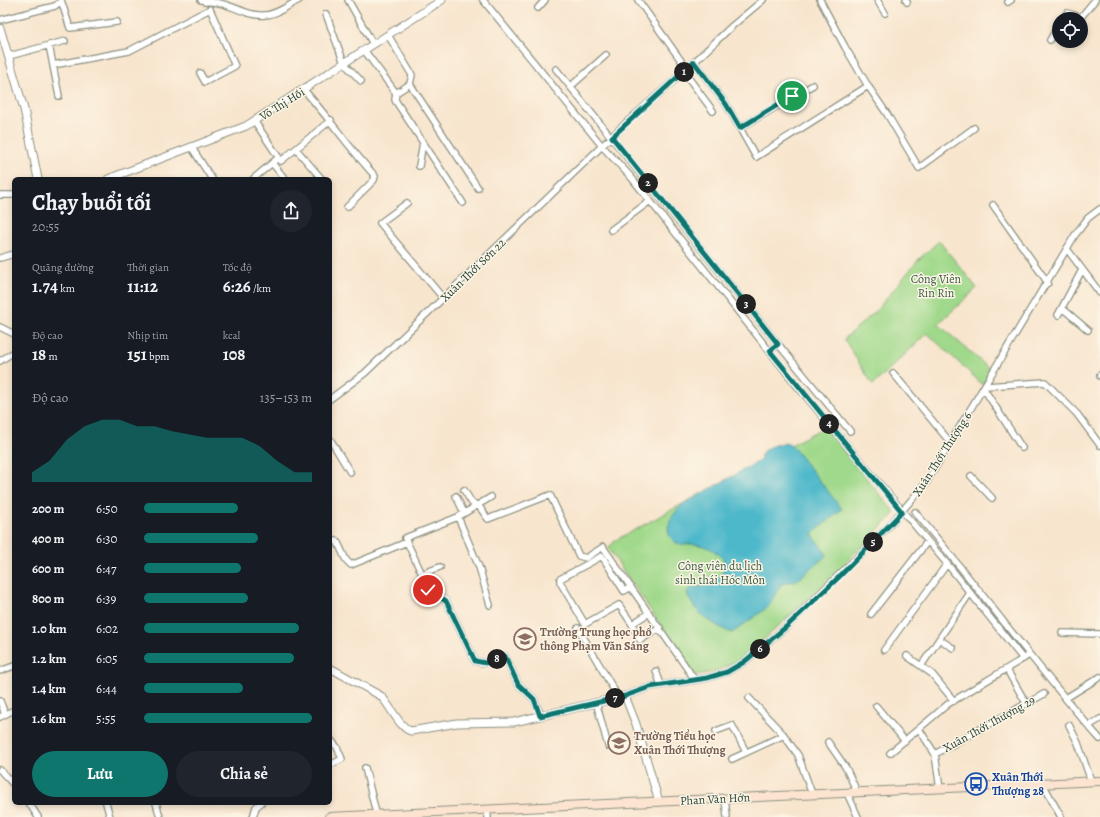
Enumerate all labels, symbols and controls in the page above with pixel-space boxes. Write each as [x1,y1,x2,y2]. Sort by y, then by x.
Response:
map controls [1052,12,1088,48]
button: locate [1052,12,1088,48]
pin: 1 [674,62,694,82]
text: 1 [682,64,686,79]
pin [775,79,809,113]
street label: Võ Thị Hồi [255,84,308,125]
icon: arrive [781,85,803,107]
pin: 2 [638,173,658,193]
text: 2 [645,175,651,190]
text: Chạy buổi tối [32,188,151,218]
button: share [270,190,312,232]
text: 20:55 [32,218,59,235]
street label: Xuân Thới Sơn 22 [437,234,509,305]
text: Quãng đường [32,260,94,275]
text: Thời gian [127,260,169,275]
text: Tốc độ [223,260,252,275]
park label: Công Viên Rin Rin [911,271,962,301]
text: 1.74 [32,275,58,298]
text: 11:12 [127,275,158,298]
text: 6:26 [223,275,251,298]
text: km [58,281,75,296]
text: /km [251,281,271,296]
pin: 3 [736,294,756,314]
text: 3 [744,296,748,311]
text: Độ cao [32,328,63,343]
text: Nhịp tim [127,328,168,343]
text: kcal [223,328,240,343]
text: 18 [32,343,46,366]
text: 151 [127,343,147,366]
text: 108 [223,343,245,366]
text: m [46,349,58,364]
text: bpm [147,349,170,364]
text: Độ cao [32,389,68,406]
text: 135–153 m [260,389,312,406]
street label: Xuân Thới Thượng 6 [909,408,976,499]
pin: 4 [819,414,839,434]
text: 4 [826,416,832,431]
text: 200 m [32,500,65,517]
text: 6:50 [96,500,118,517]
text: 400 m [32,530,64,547]
text: 6:30 [96,530,117,547]
pin: 5 [863,532,883,552]
text: 5 [871,534,875,549]
park label: Công viên du lịch sinh thái Hóc Môn [675,558,765,588]
text: 600 m [32,560,64,577]
text: 6:47 [96,560,116,577]
pin [411,573,445,607]
icon: check [417,579,439,601]
text: 800 m [32,590,64,607]
text: 6:39 [96,590,116,607]
text: 1.0 km [32,620,67,637]
text: 6:02 [96,620,118,637]
place label: Trường Trung học phổ thông Phạm Văn Sáng [540,624,652,654]
school or university icon: Trường Trung học phổ thông Phạm Văn Sáng [512,626,538,652]
pin: 6 [750,639,770,659]
text: 6 [757,641,763,656]
pin: 8 [487,649,507,669]
text: 1.2 km [32,650,66,667]
text: 6:05 [96,650,118,667]
text: 8 [494,651,500,666]
text: 1.4 km [32,680,66,697]
text: 6:44 [96,680,117,697]
pin: 7 [605,688,625,708]
text: 7 [613,690,617,705]
street label: Xuân Thới Thượng 29 [940,692,1038,756]
text: 1.6 km [32,710,66,727]
text: 5:55 [96,710,116,727]
place label: Trường Tiểu học Xuân Thới Thượng [634,728,726,758]
school or university icon: Trường Tiểu học Xuân Thới Thượng [606,730,632,756]
button: Lưu [32,751,168,797]
button: Chia sẻ [176,751,312,797]
place label: Xuân Thới Thượng 28 [992,769,1044,799]
bus stop icon: Xuân Thới Thượng 28 [963,771,989,797]
street label: Phan Văn Hớn [680,789,751,809]

